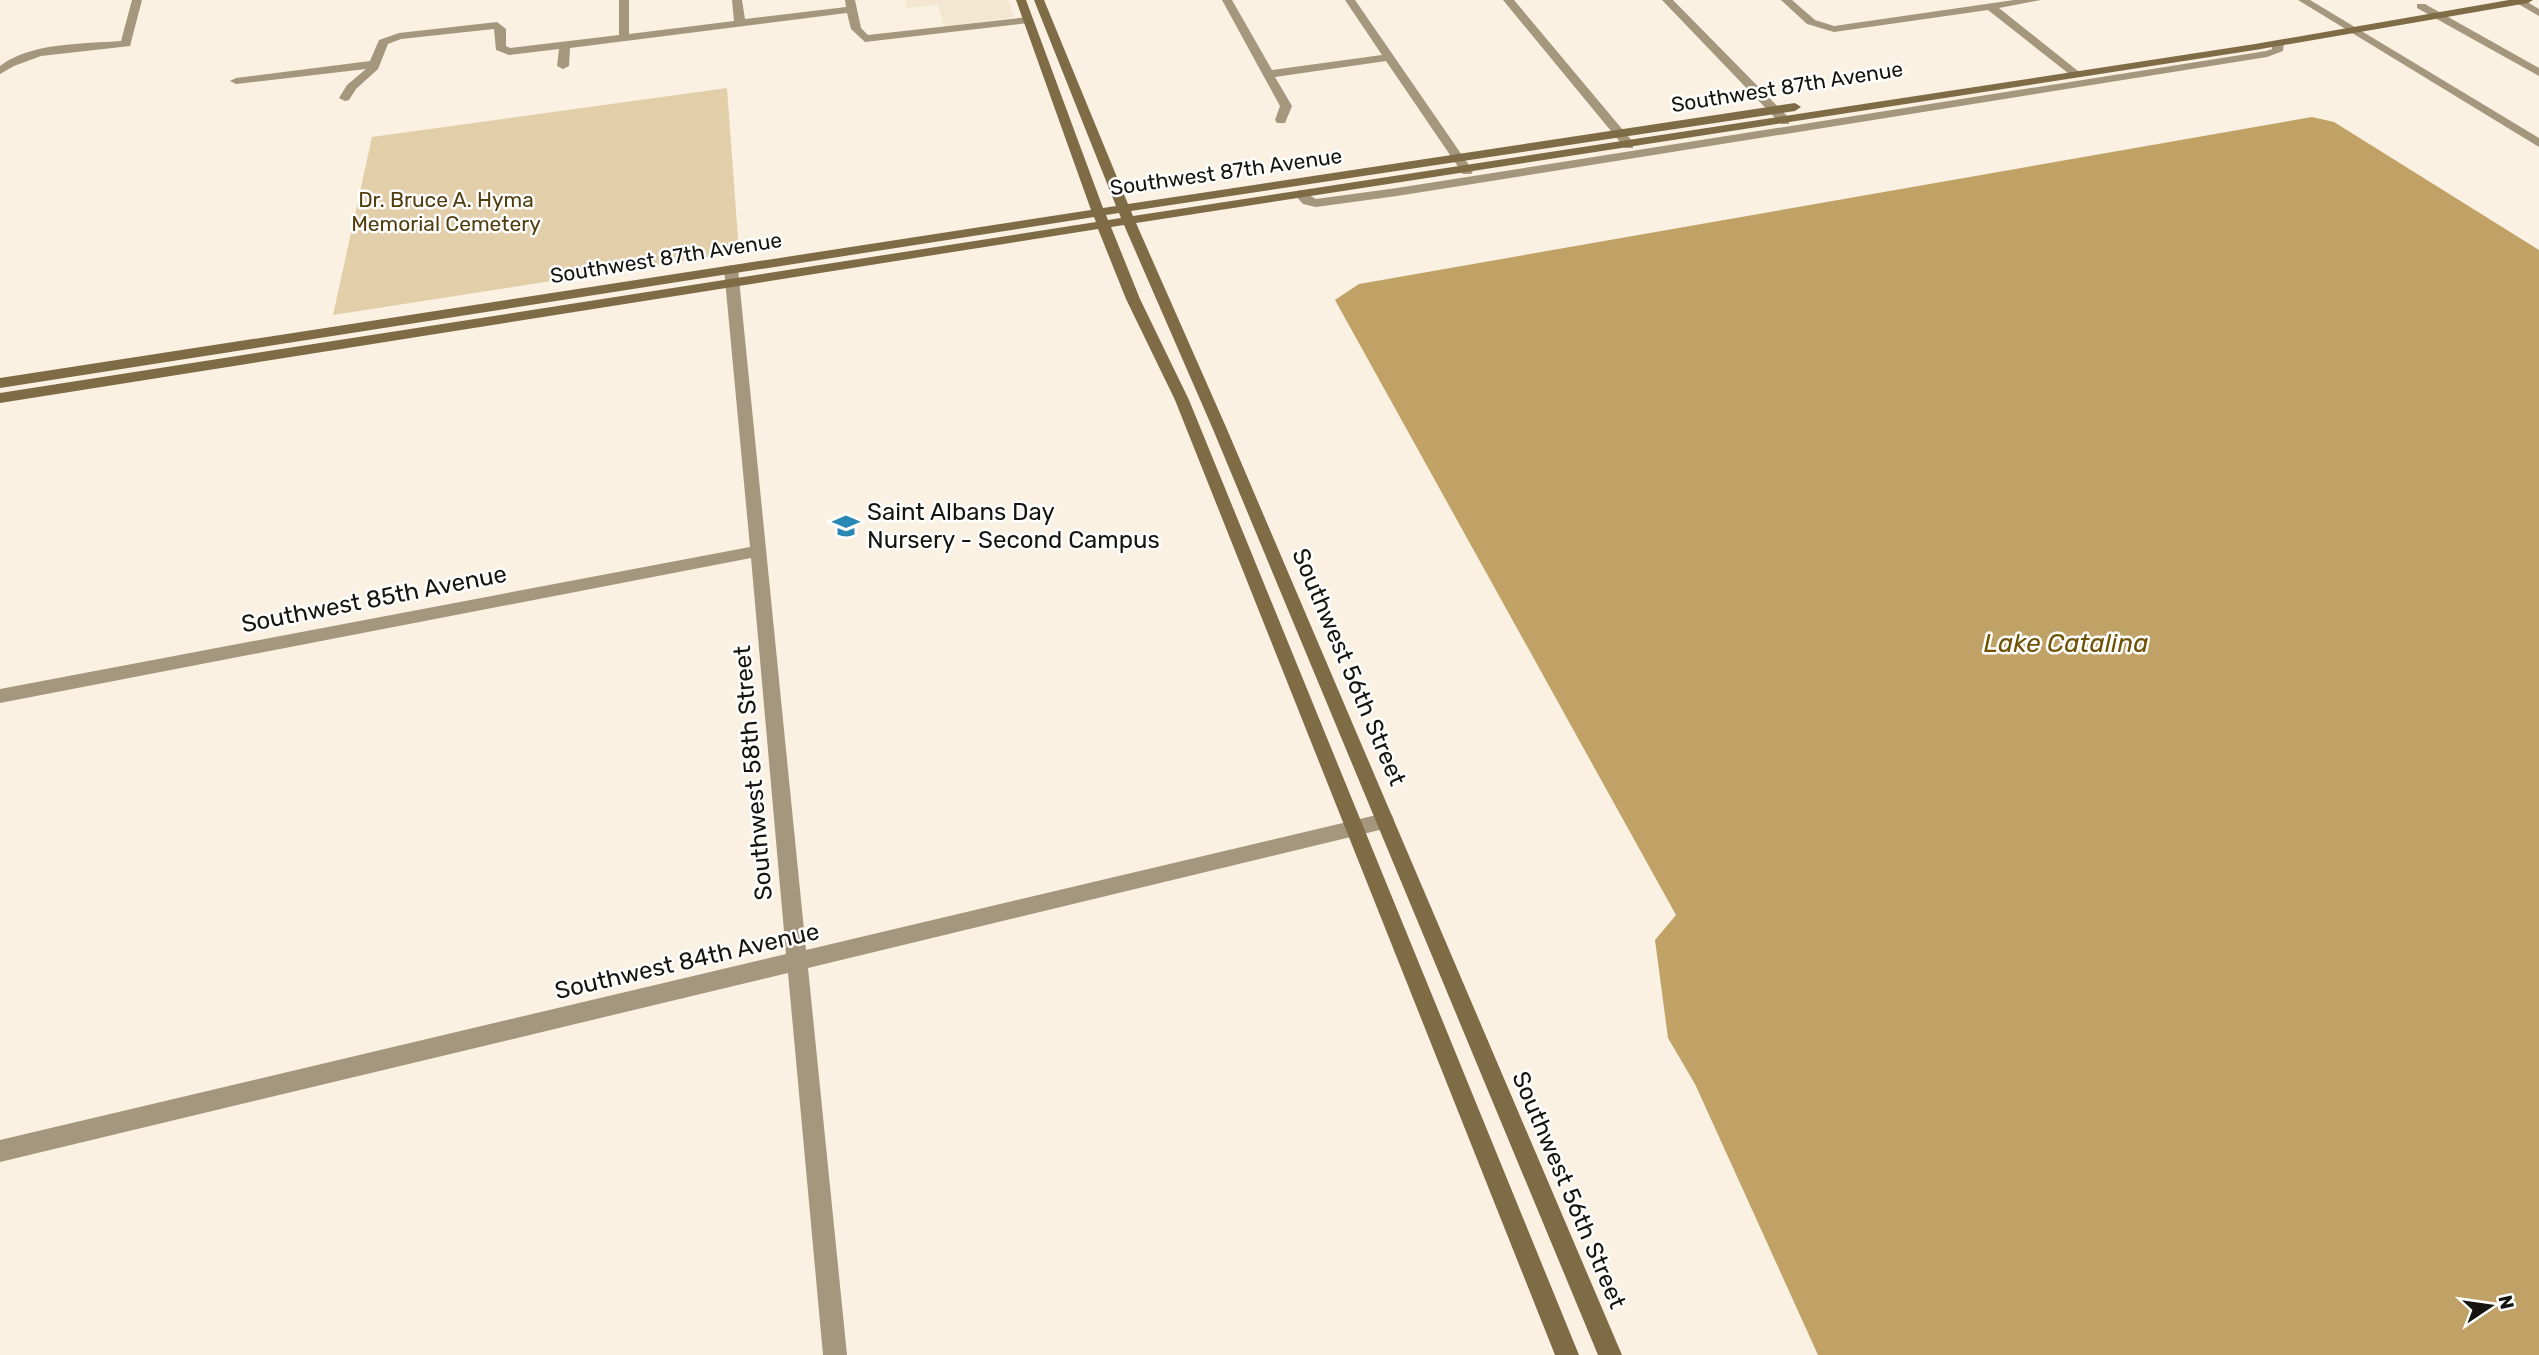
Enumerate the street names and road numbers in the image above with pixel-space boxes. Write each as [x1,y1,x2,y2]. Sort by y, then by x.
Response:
street label: Southwest 87th Avenue [1669,56,1905,117]
street label: Southwest 87th Avenue [1108,143,1344,200]
street label: Southwest 87th Avenue [548,227,784,288]
street label: Southwest 56th Street [1286,544,1412,790]
street label: Southwest 85th Avenue [239,560,509,638]
street label: Southwest 58th Street [728,644,778,902]
street label: Southwest 84th Avenue [552,917,822,1005]
street label: Southwest 56th Street [1506,1067,1632,1313]

